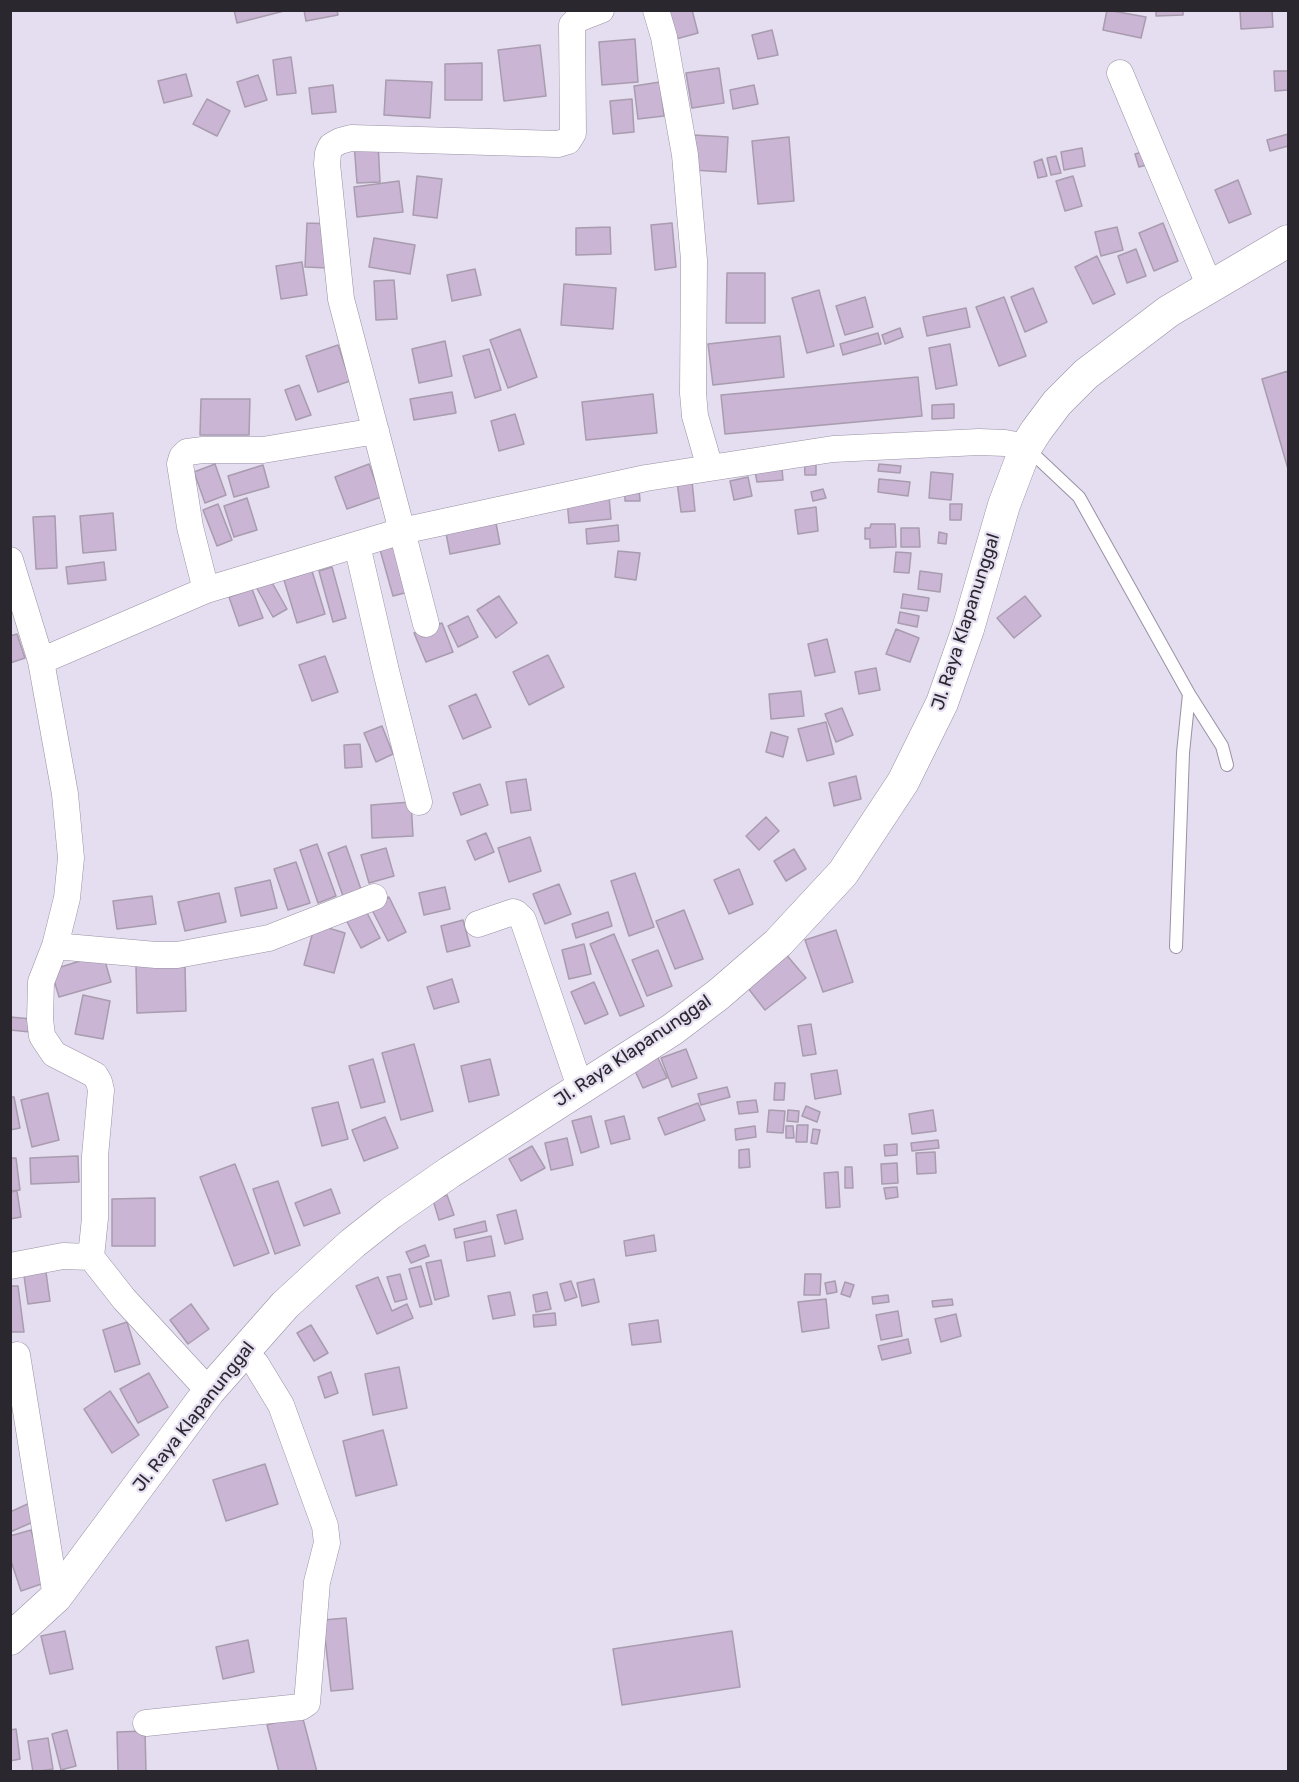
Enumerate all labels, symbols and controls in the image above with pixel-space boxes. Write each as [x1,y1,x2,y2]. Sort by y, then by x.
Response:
street label: Jl. Raya Klapanunggal [927,531,1005,713]
street label: Jl. Raya Klapanunggal [551,990,715,1112]
street label: Jl. Raya Klapanunggal [129,1338,259,1496]

